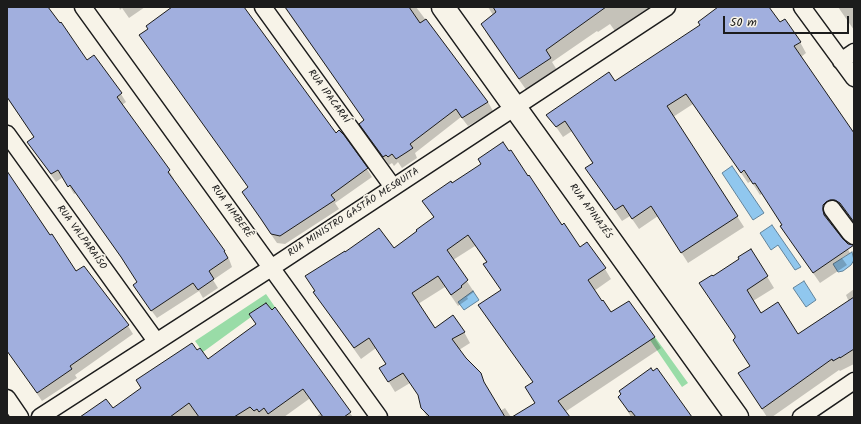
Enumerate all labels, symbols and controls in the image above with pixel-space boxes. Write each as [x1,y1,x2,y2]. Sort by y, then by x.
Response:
scale bar [725,8,851,34]
text: 50 m [730,13,757,32]
street label: RUA IPACARAÍ [304,68,352,126]
street label: RUA MINISTRO GASTÃO MESQUITA [286,166,422,260]
street label: RUA APINAJÉS [566,182,614,242]
street label: RUA AIMBERÊ [208,183,254,241]
street label: RUA VALPARAÍSO [54,203,108,273]

